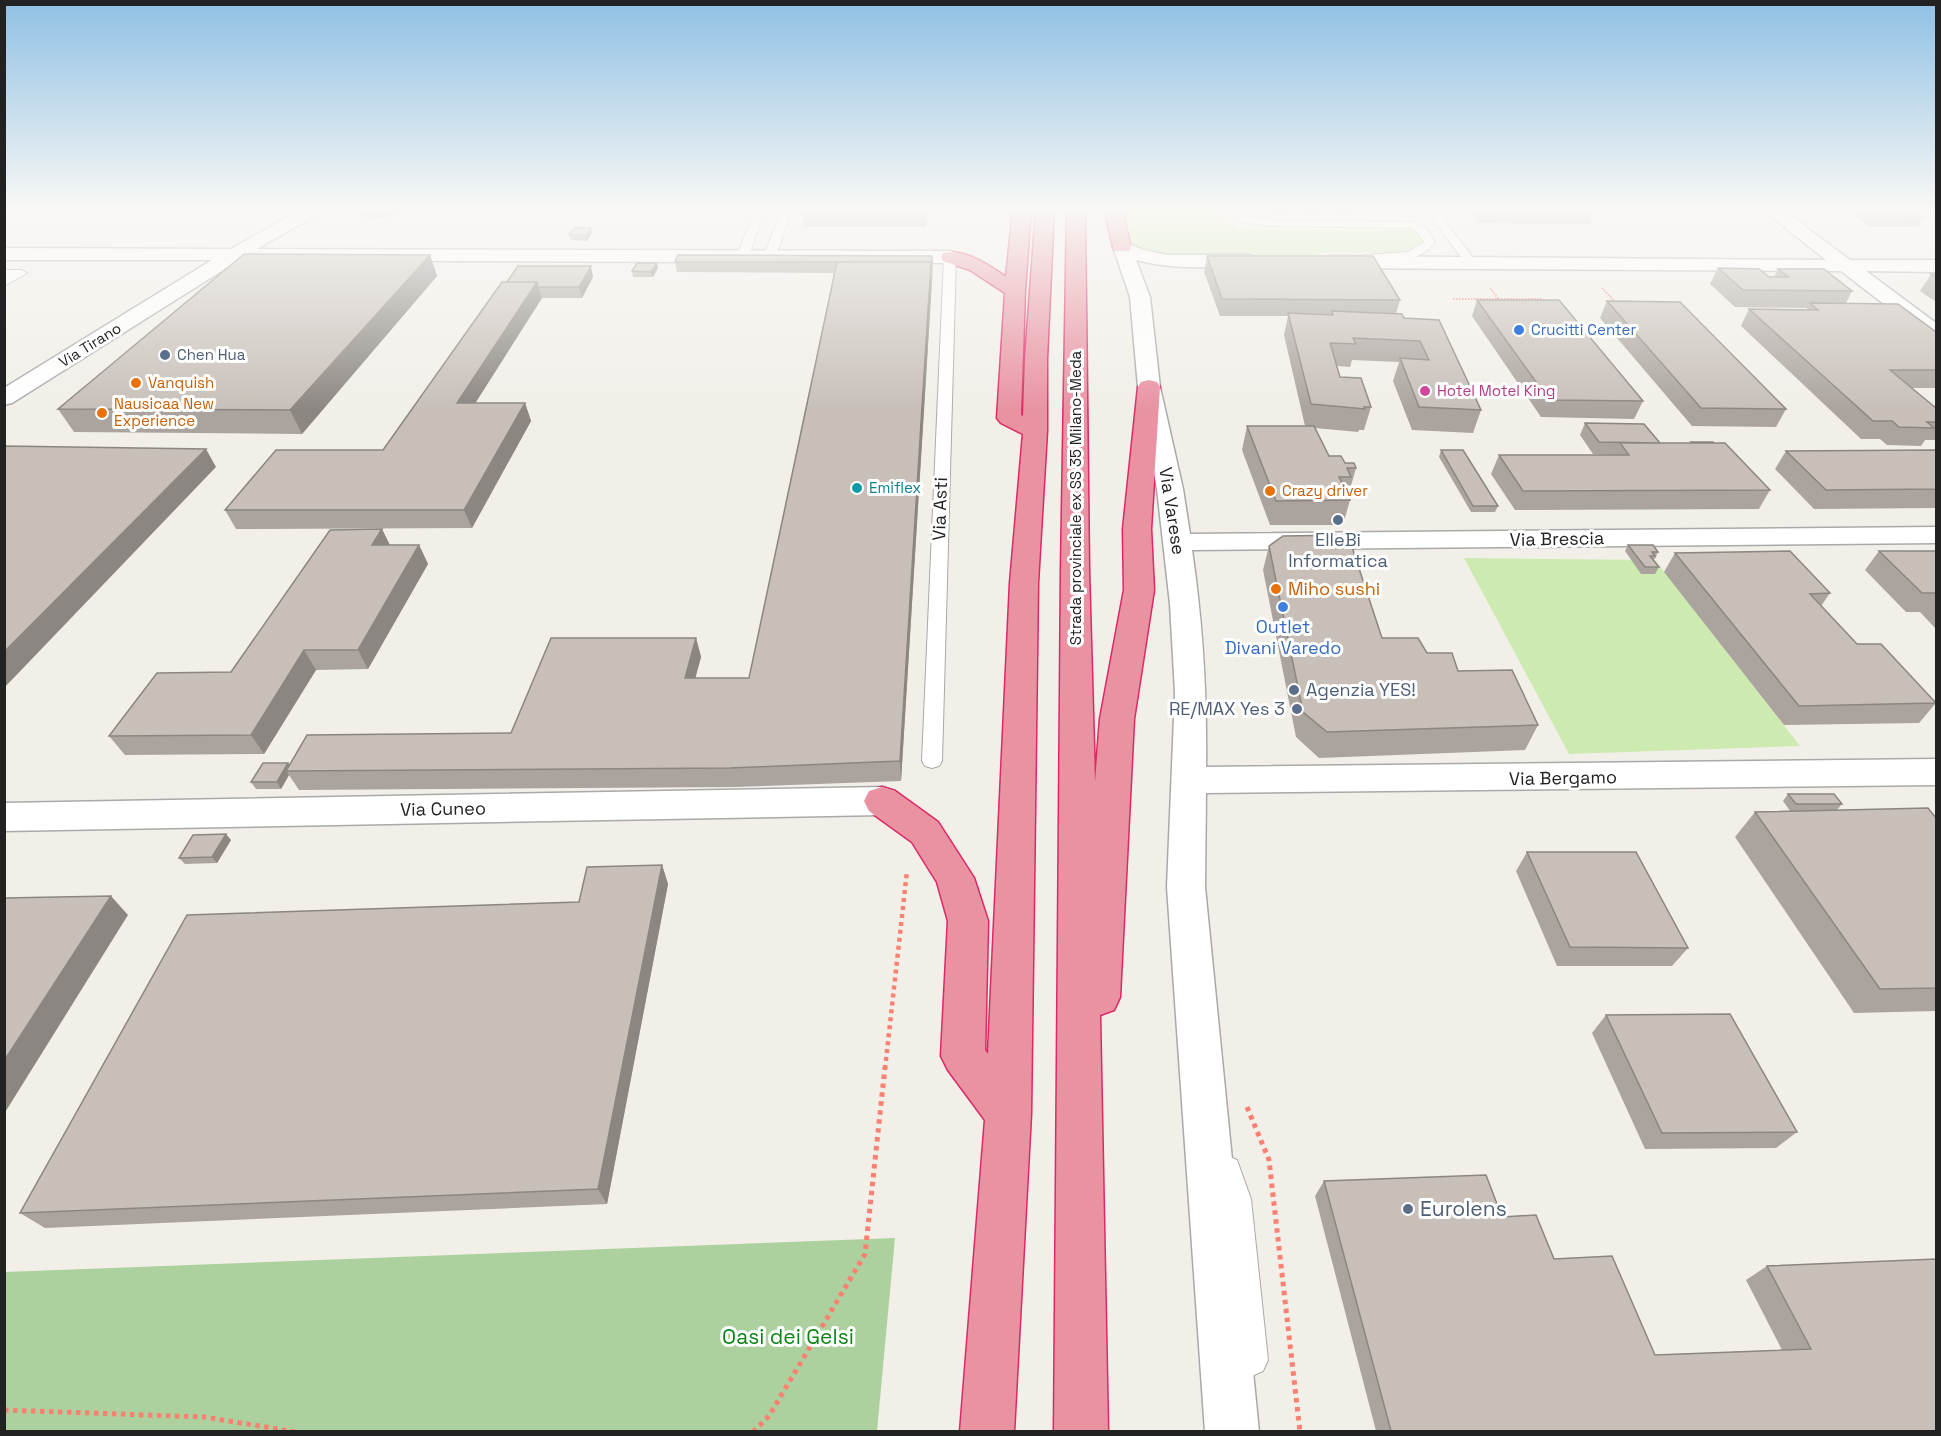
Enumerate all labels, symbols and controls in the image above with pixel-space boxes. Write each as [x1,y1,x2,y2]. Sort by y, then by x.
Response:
street label: Via Tirano [55,318,124,371]
place label: Crucitti Center [1531,320,1636,339]
marker: Crucitti Center [1512,323,1526,337]
place label: Chen Hua [177,345,246,364]
marker: Chen Hua [158,348,172,362]
street label: Strada provinciale ex SS 35 Milano-Meda [1066,350,1085,645]
place label: Vanquish [148,373,214,392]
marker: Vanquish [129,376,143,390]
place label: Hotel Motel King [1437,381,1556,400]
marker: Hotel Motel King [1418,384,1432,398]
place label: Nausicaa New Experience [114,394,214,430]
marker: Nausicaa New Experience [95,406,109,420]
street label: Via Varese [1154,465,1191,556]
street label: Via Asti [927,477,952,541]
place label: Emiflex [869,478,921,497]
marker: Emiflex [850,481,864,495]
place label: Crazy driver [1282,481,1368,500]
marker: Crazy driver [1263,484,1277,498]
marker: ElleBi Informatica [1331,513,1345,527]
street label: Via Brescia [1510,526,1604,551]
place label: ElleBi Informatica [1288,528,1388,572]
place label: Miho sushi [1288,577,1380,600]
marker: Miho sushi [1269,582,1283,596]
marker: Outlet Divani Varedo [1276,600,1290,614]
place label: Outlet Divani Varedo [1225,615,1341,659]
place label: Agenzia YES! [1306,678,1416,701]
marker: Agenzia YES! [1287,683,1301,697]
place label: RE/MAX Yes 3 [1169,697,1285,720]
marker: RE/MAX Yes 3 [1290,702,1304,716]
street label: Via Bergamo [1509,765,1617,790]
street label: Via Cuneo [400,796,486,821]
place label: Eurolens [1420,1195,1507,1222]
marker: Eurolens [1401,1202,1415,1216]
park label: Oasi dei Gelsi [722,1323,854,1350]

